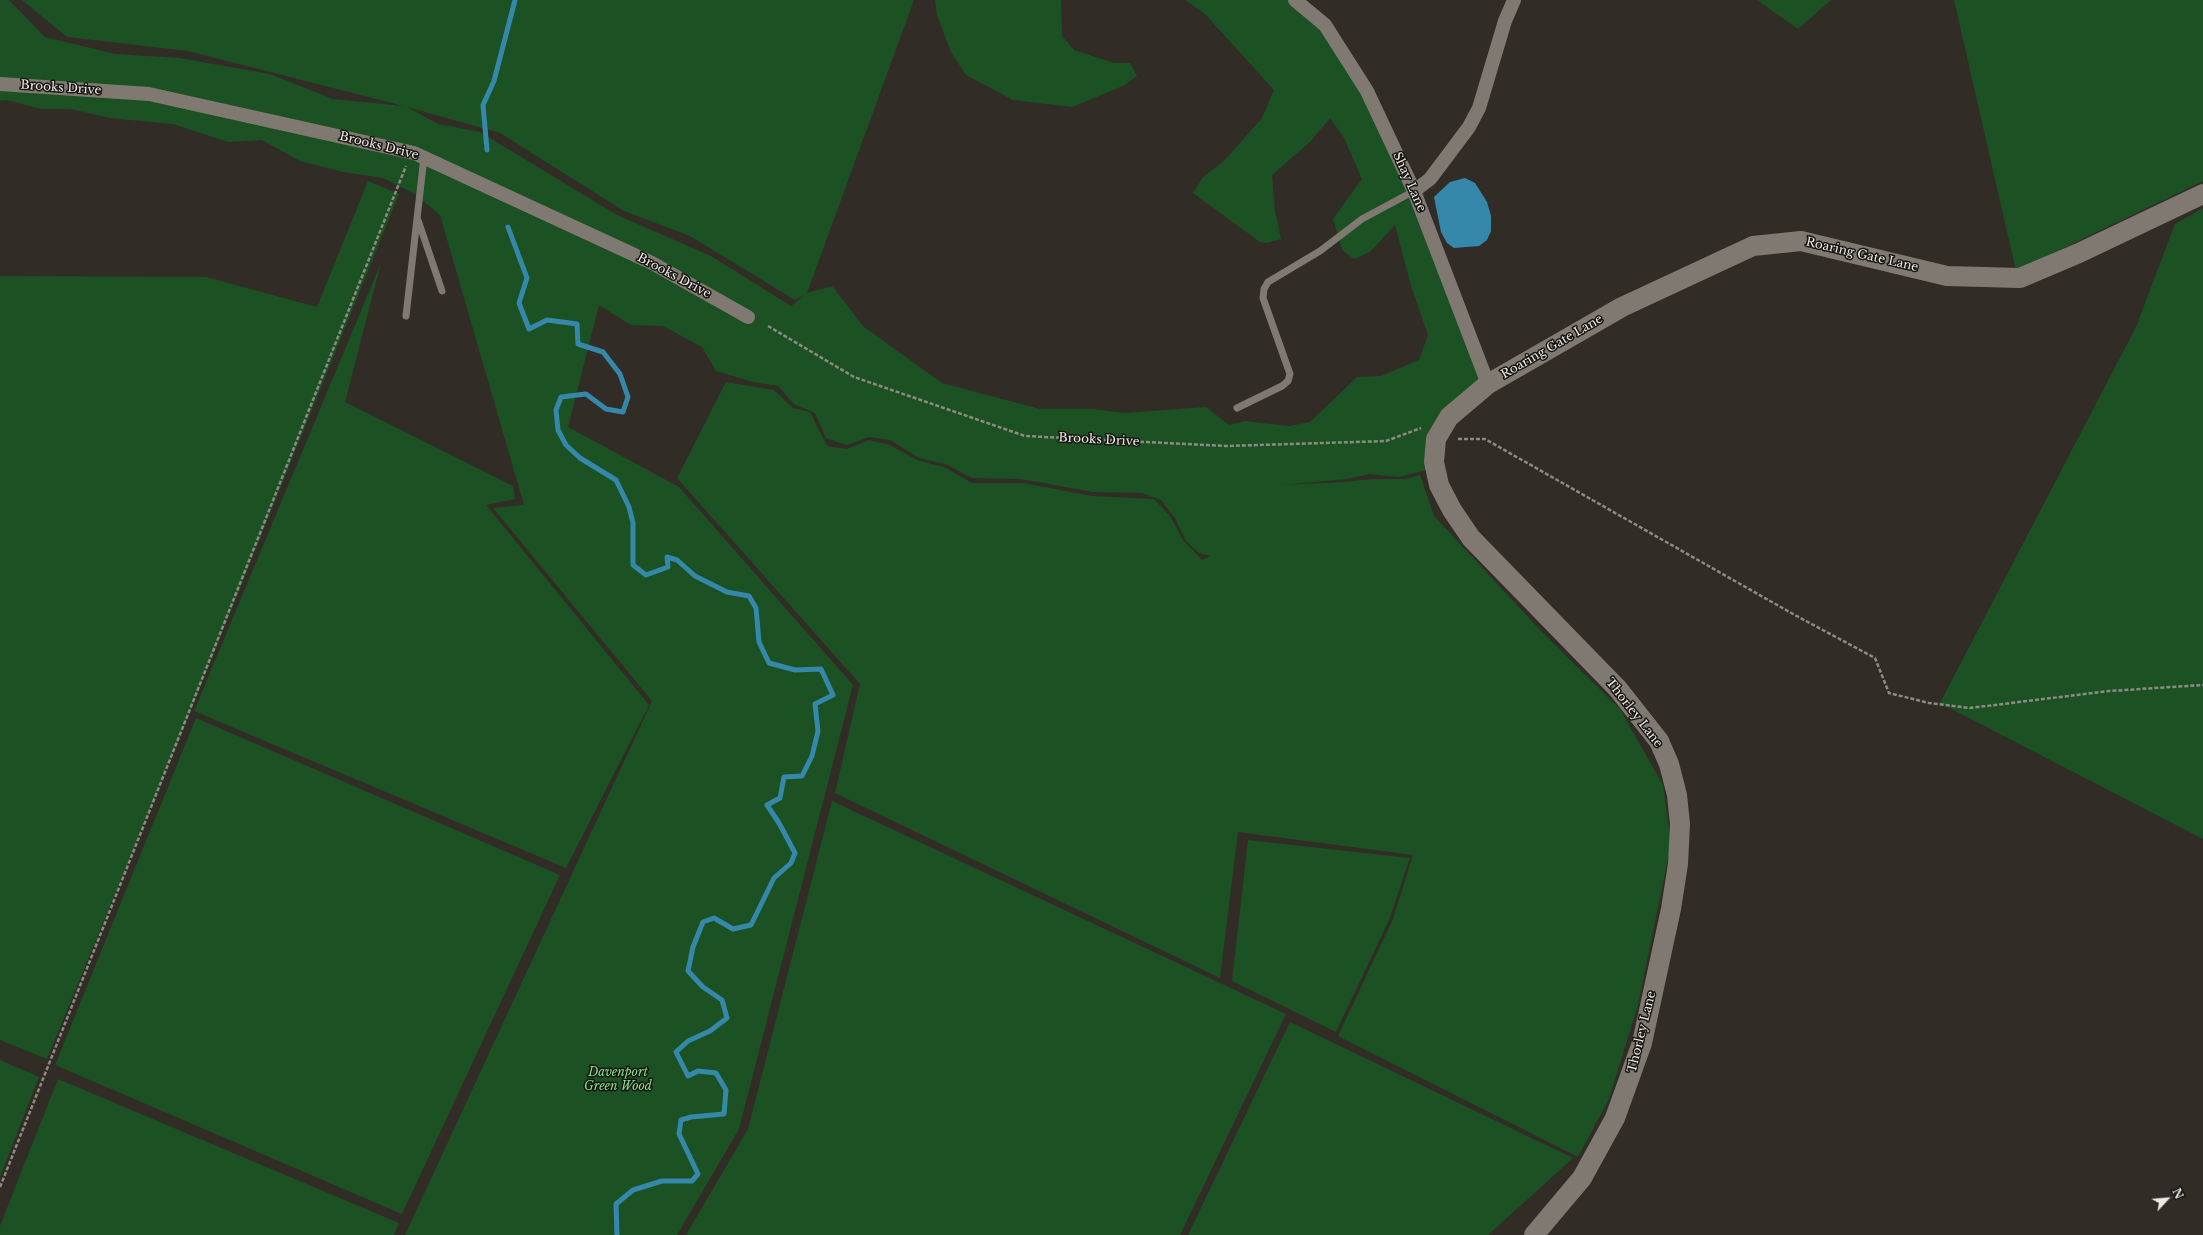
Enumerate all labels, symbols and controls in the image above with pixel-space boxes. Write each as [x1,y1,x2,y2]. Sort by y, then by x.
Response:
street label: Brooks Drive [20,78,102,98]
street label: Brooks Drive [338,129,420,163]
street label: Shay Lane [1389,150,1429,214]
street label: Roaring Gate Lane [1804,235,1920,275]
street label: Brooks Drive [635,251,713,301]
street label: Roaring Gate Lane [1499,312,1605,382]
street label: Brooks Drive [1058,431,1140,449]
street label: Thorley Lane [1603,676,1665,750]
street label: Thorley Lane [1625,990,1659,1074]
park label: Davenport Green Wood [584,1066,652,1094]
north arrow [2147,1179,2187,1219]
text: N [2169,1186,2186,1201]

